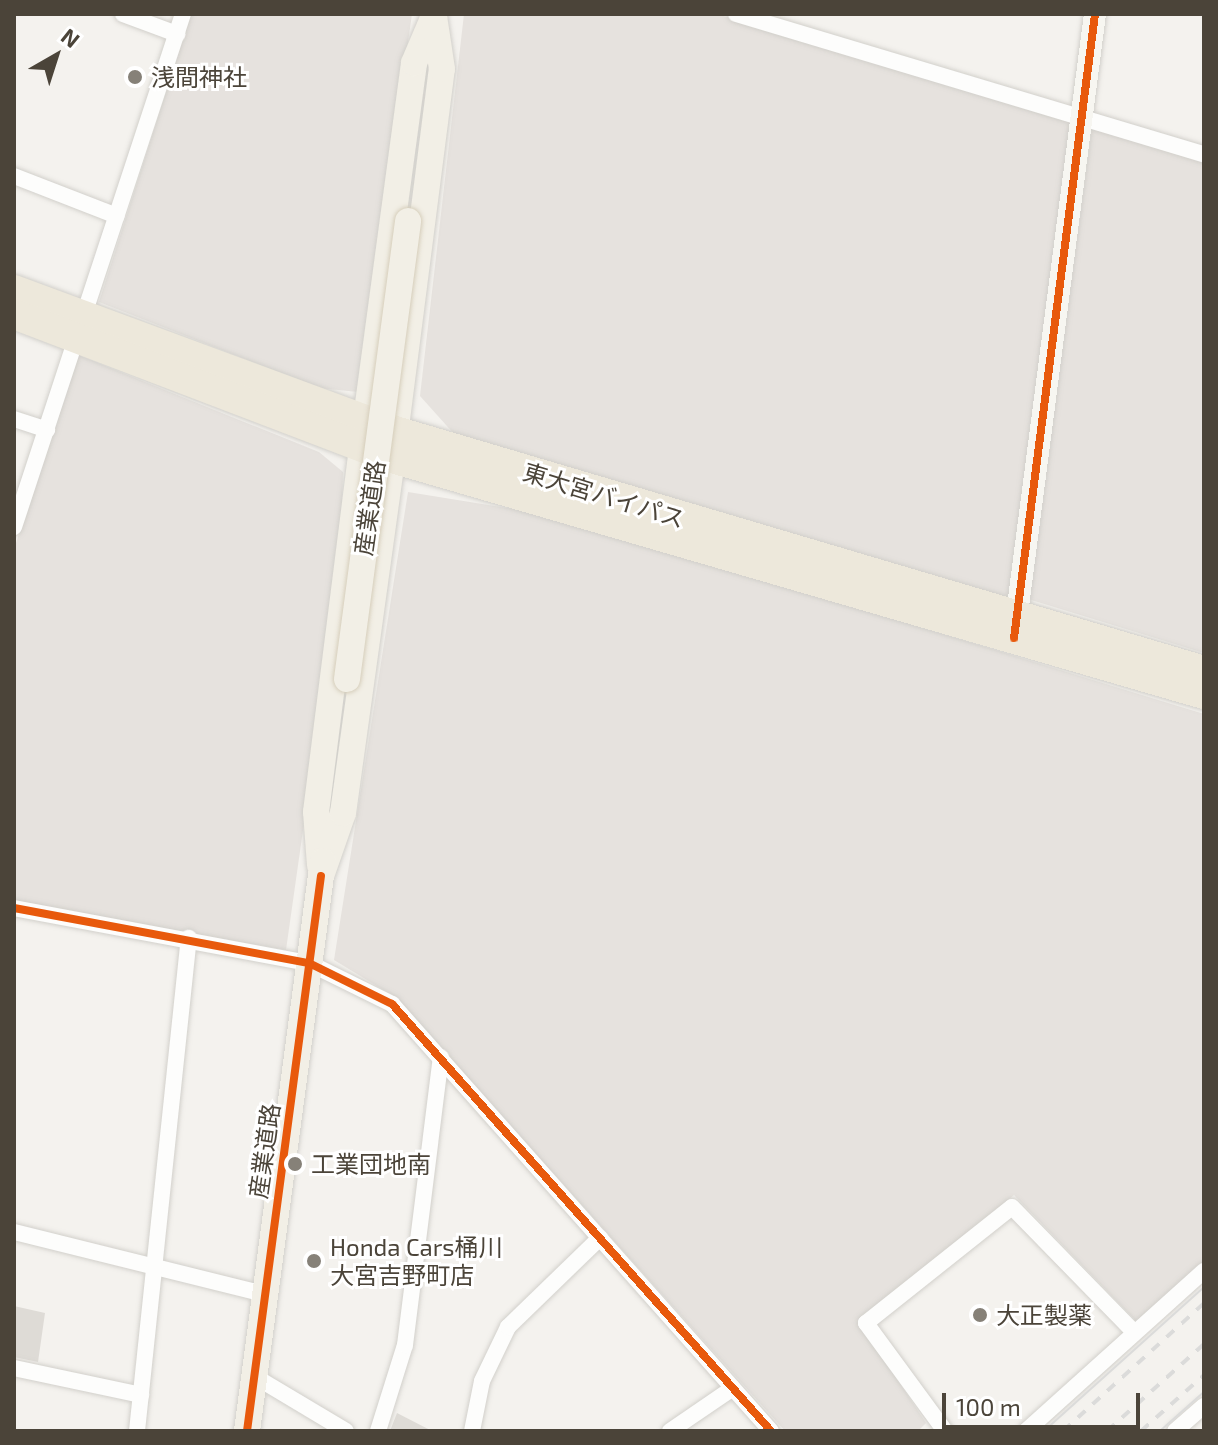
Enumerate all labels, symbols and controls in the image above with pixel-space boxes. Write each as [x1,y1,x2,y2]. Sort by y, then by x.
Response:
north arrow [16,16,96,96]
text: N [57,22,85,52]
place label: 浅間神社 [151,63,247,91]
marker: 浅間神社 [126,68,144,86]
street label: 東大宮バイパス [519,457,689,533]
street label: 産業道路 [348,458,390,558]
street label: 産業道路 [243,1101,285,1201]
place label: 工業団地南 [311,1150,431,1178]
marker: 工業団地南 [286,1155,304,1173]
place label: Honda Cars桶川 大宮吉野町店 [330,1233,503,1289]
marker: Honda Cars桶川 大宮吉野町店 [305,1252,323,1270]
place label: 大正製薬 [996,1301,1092,1329]
marker: 大正製薬 [971,1306,989,1324]
scale bar [946,1377,1144,1427]
text: 100 m [956,1392,1021,1421]

